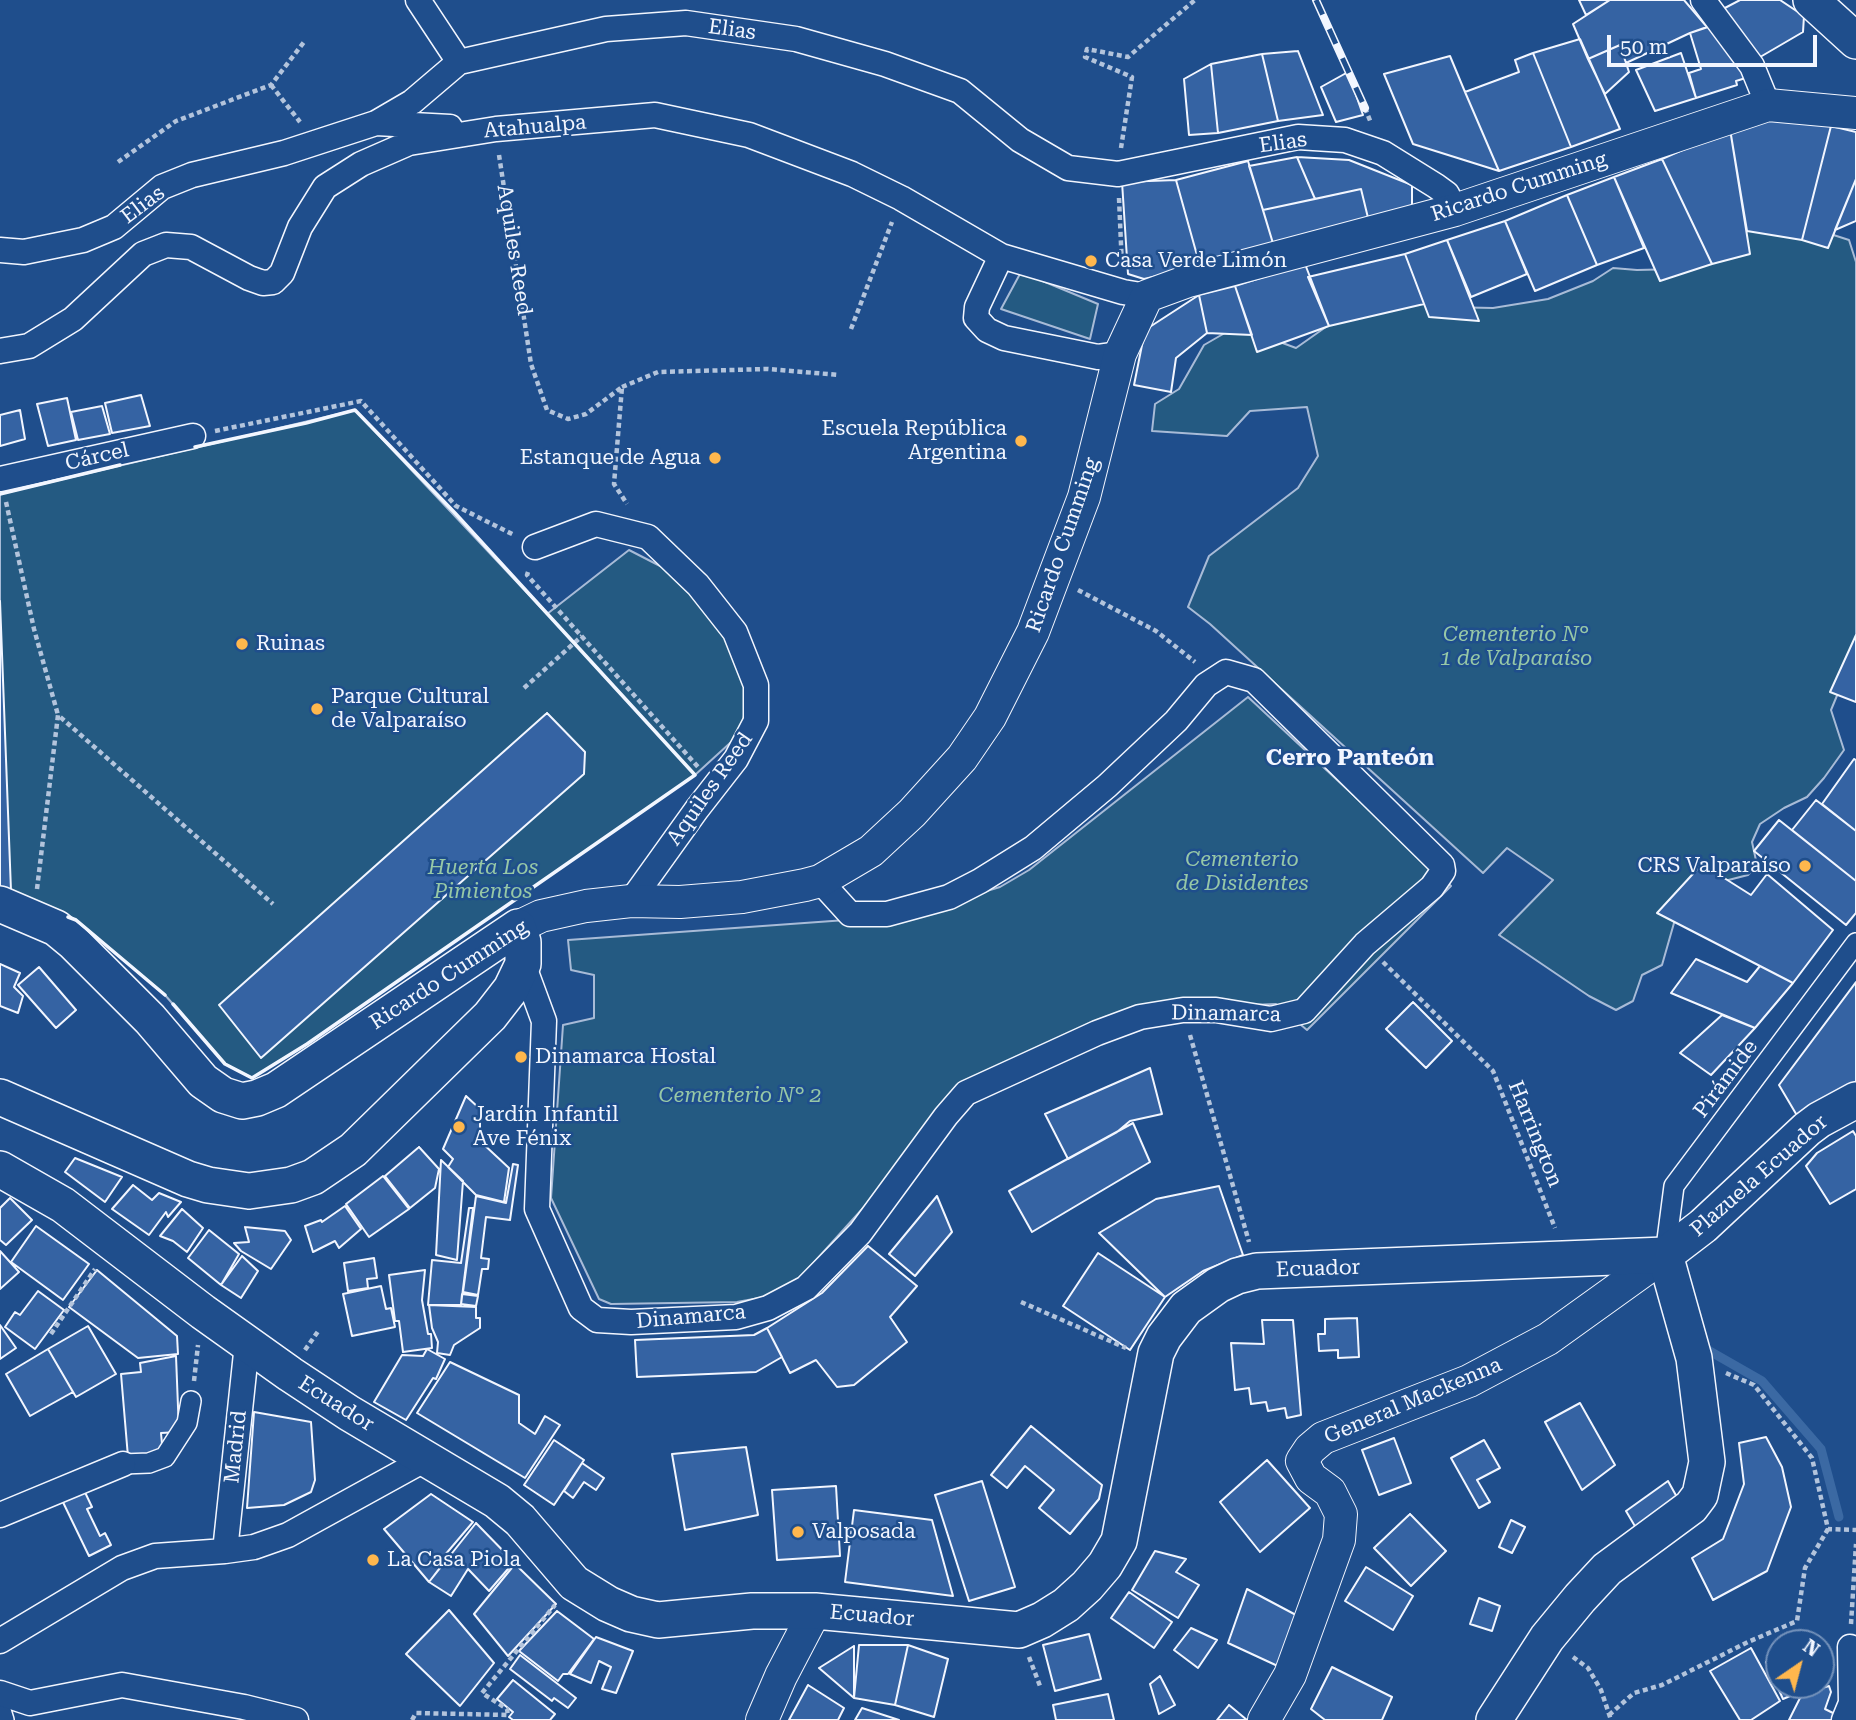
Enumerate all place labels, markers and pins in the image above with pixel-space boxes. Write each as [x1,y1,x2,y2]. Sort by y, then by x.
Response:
place label: Casa Verde Limón [1105,248,1287,274]
marker: Casa Verde Limón [1083,253,1099,269]
place label: Escuela República Argentina [822,416,1007,466]
marker: Escuela República Argentina [1013,433,1029,449]
place label: Estanque de Agua [520,445,701,471]
marker: Estanque de Agua [707,450,723,466]
place label: Ruinas [256,631,325,657]
marker: Ruinas [234,636,250,652]
place label: Parque Cultural de Valparaíso [331,684,489,734]
marker: Parque Cultural de Valparaíso [309,701,325,717]
place label: CRS Valparaíso [1637,853,1791,879]
marker: CRS Valparaíso [1797,858,1813,874]
place label: Dinamarca Hostal [535,1044,716,1070]
marker: Dinamarca Hostal [513,1049,529,1065]
place label: Jardín Infantil Ave Fénix [473,1102,618,1152]
marker: Jardín Infantil Ave Fénix [451,1119,467,1135]
place label: Valposada [812,1519,916,1545]
marker: Valposada [790,1524,806,1540]
place label: La Casa Piola [387,1547,521,1573]
marker: La Casa Piola [365,1552,381,1568]

